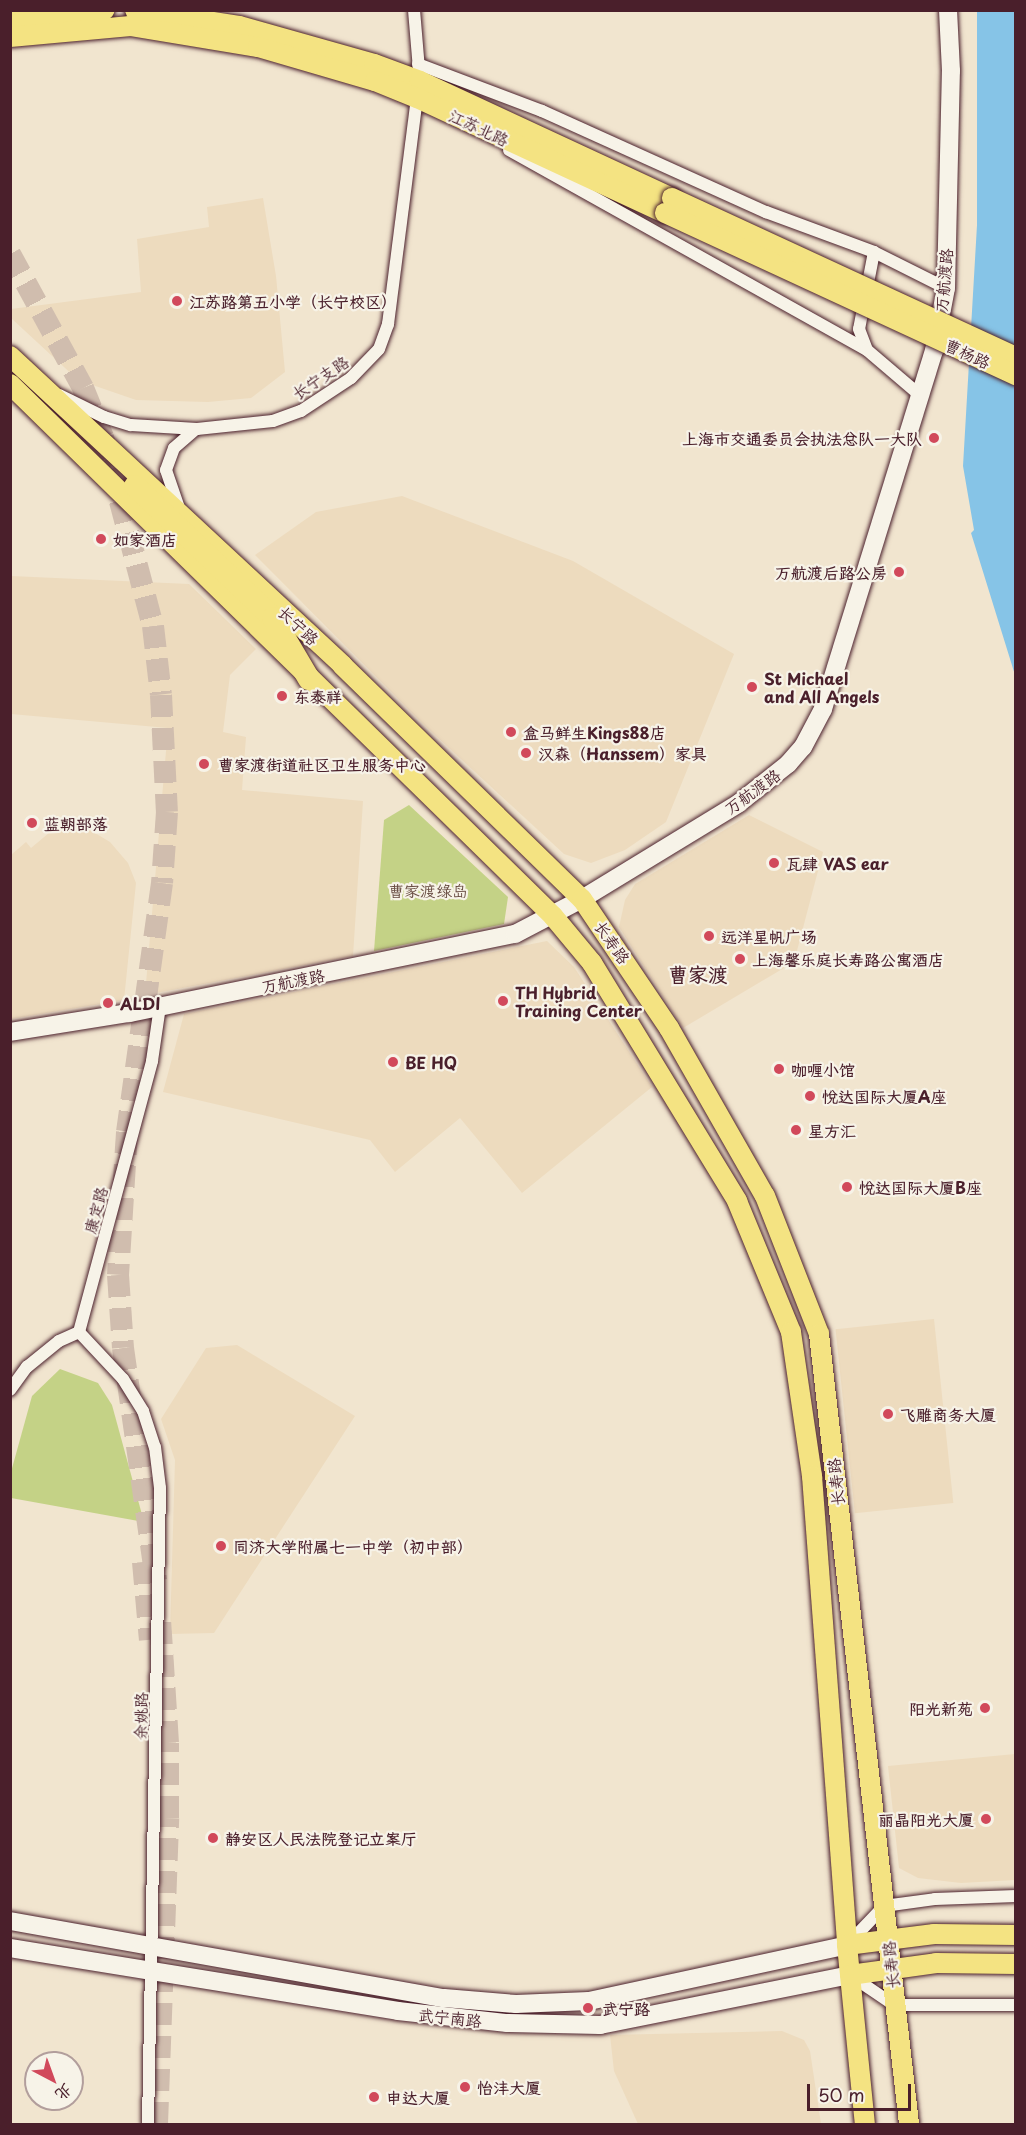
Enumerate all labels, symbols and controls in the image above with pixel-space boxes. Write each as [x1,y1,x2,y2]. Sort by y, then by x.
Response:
street label: 江苏北路 [446,105,512,149]
street label: 万航渡路 [931,247,955,313]
place label: 江苏路第五小学（长宁校区） [189,291,397,311]
marker: 江苏路第五小学（长宁校区） [170,294,184,308]
street label: 曹杨路 [942,334,994,372]
street label: 长宁支路 [288,351,352,403]
place label: 上海市交通委员会执法总队一大队 [682,428,922,448]
marker: 上海市交通委员会执法总队一大队 [927,431,941,445]
place label: 如家酒店 [113,529,177,549]
marker: 如家酒店 [94,532,108,546]
place label: 万航渡后路公房 [775,562,887,582]
marker: 万航渡后路公房 [892,565,906,579]
street label: 长宁路 [275,602,323,648]
place label: St Michael and All Angels [764,668,881,706]
marker: St Michael and All Angels [745,680,759,694]
place label: 东泰祥 [294,686,342,706]
marker: 东泰祥 [275,689,289,703]
place label: 盒马鲜生Kings88店 [523,722,666,742]
marker: 盒马鲜生Kings88店 [504,725,518,739]
place label: 汉森（Hanssem）家具 [538,743,707,763]
marker: 汉森（Hanssem）家具 [519,746,533,760]
place label: 曹家渡街道社区卫生服务中心 [218,754,426,774]
marker: 曹家渡街道社区卫生服务中心 [195,755,213,773]
street label: 万航渡路 [720,764,784,818]
place label: 蓝朝部落 [44,813,108,833]
marker: 蓝朝部落 [25,816,39,830]
place label: 瓦肆 VAS ear [786,853,889,873]
marker: 瓦肆 VAS ear [767,856,781,870]
park label: 曹家渡绿岛 [388,880,468,900]
street label: 长寿路 [591,917,635,967]
place label: 远洋星帆广场 [721,926,817,946]
marker: 远洋星帆广场 [702,929,716,943]
place label: 上海馨乐庭长寿路公寓酒店 [752,949,944,969]
marker: 上海馨乐庭长寿路公寓酒店 [733,952,747,966]
district label: 曹家渡 [668,962,728,986]
street label: 万航渡路 [260,964,326,996]
place label: TH Hybrid Training Center [515,982,643,1020]
place label: ALDI [120,993,161,1013]
marker: TH Hybrid Training Center [496,994,510,1008]
marker: ALDI [101,996,115,1010]
place label: BE HQ [405,1052,457,1072]
marker: BE HQ [386,1055,400,1069]
place label: 咖喱小馆 [791,1059,855,1079]
marker: 咖喱小馆 [772,1062,786,1076]
place label: 悦达国际大厦A座 [822,1086,947,1106]
marker: 悦达国际大厦A座 [803,1089,817,1103]
place label: 星方汇 [808,1120,856,1140]
marker: 星方汇 [789,1123,803,1137]
place label: 悦达国际大厦B座 [859,1177,982,1197]
marker: 悦达国际大厦B座 [840,1180,854,1194]
street label: 康定路 [80,1184,110,1236]
place label: 飞雕商务大厦 [900,1404,996,1424]
marker: 飞雕商务大厦 [881,1407,895,1421]
street label: 长寿路 [823,1457,847,1507]
place label: 同济大学附属七一中学（初中部） [233,1536,473,1556]
marker: 同济大学附属七一中学（初中部） [214,1539,228,1553]
street label: 余姚路 [130,1692,150,1740]
place label: 阳光新苑 [909,1698,973,1718]
marker: 阳光新苑 [978,1701,992,1715]
place label: 丽晶阳光大厦 [878,1809,974,1829]
marker: 丽晶阳光大厦 [979,1812,993,1826]
place label: 静安区人民法院登记立案厅 [225,1828,417,1848]
marker: 静安区人民法院登记立案厅 [206,1831,220,1845]
street label: 长寿路 [878,1940,902,1990]
place label: 武宁路 [602,1998,650,2018]
marker: 武宁路 [579,1999,597,2017]
street label: 武宁南路 [417,2004,483,2030]
north arrow [24,2051,84,2111]
scale bar [810,2072,914,2110]
place label: 怡沣大厦 [477,2077,541,2097]
text: 北 [51,2079,78,2107]
marker: 怡沣大厦 [458,2080,472,2094]
text: 50 m [818,2081,865,2108]
place label: 申达大厦 [386,2087,450,2107]
marker: 申达大厦 [367,2090,381,2104]

